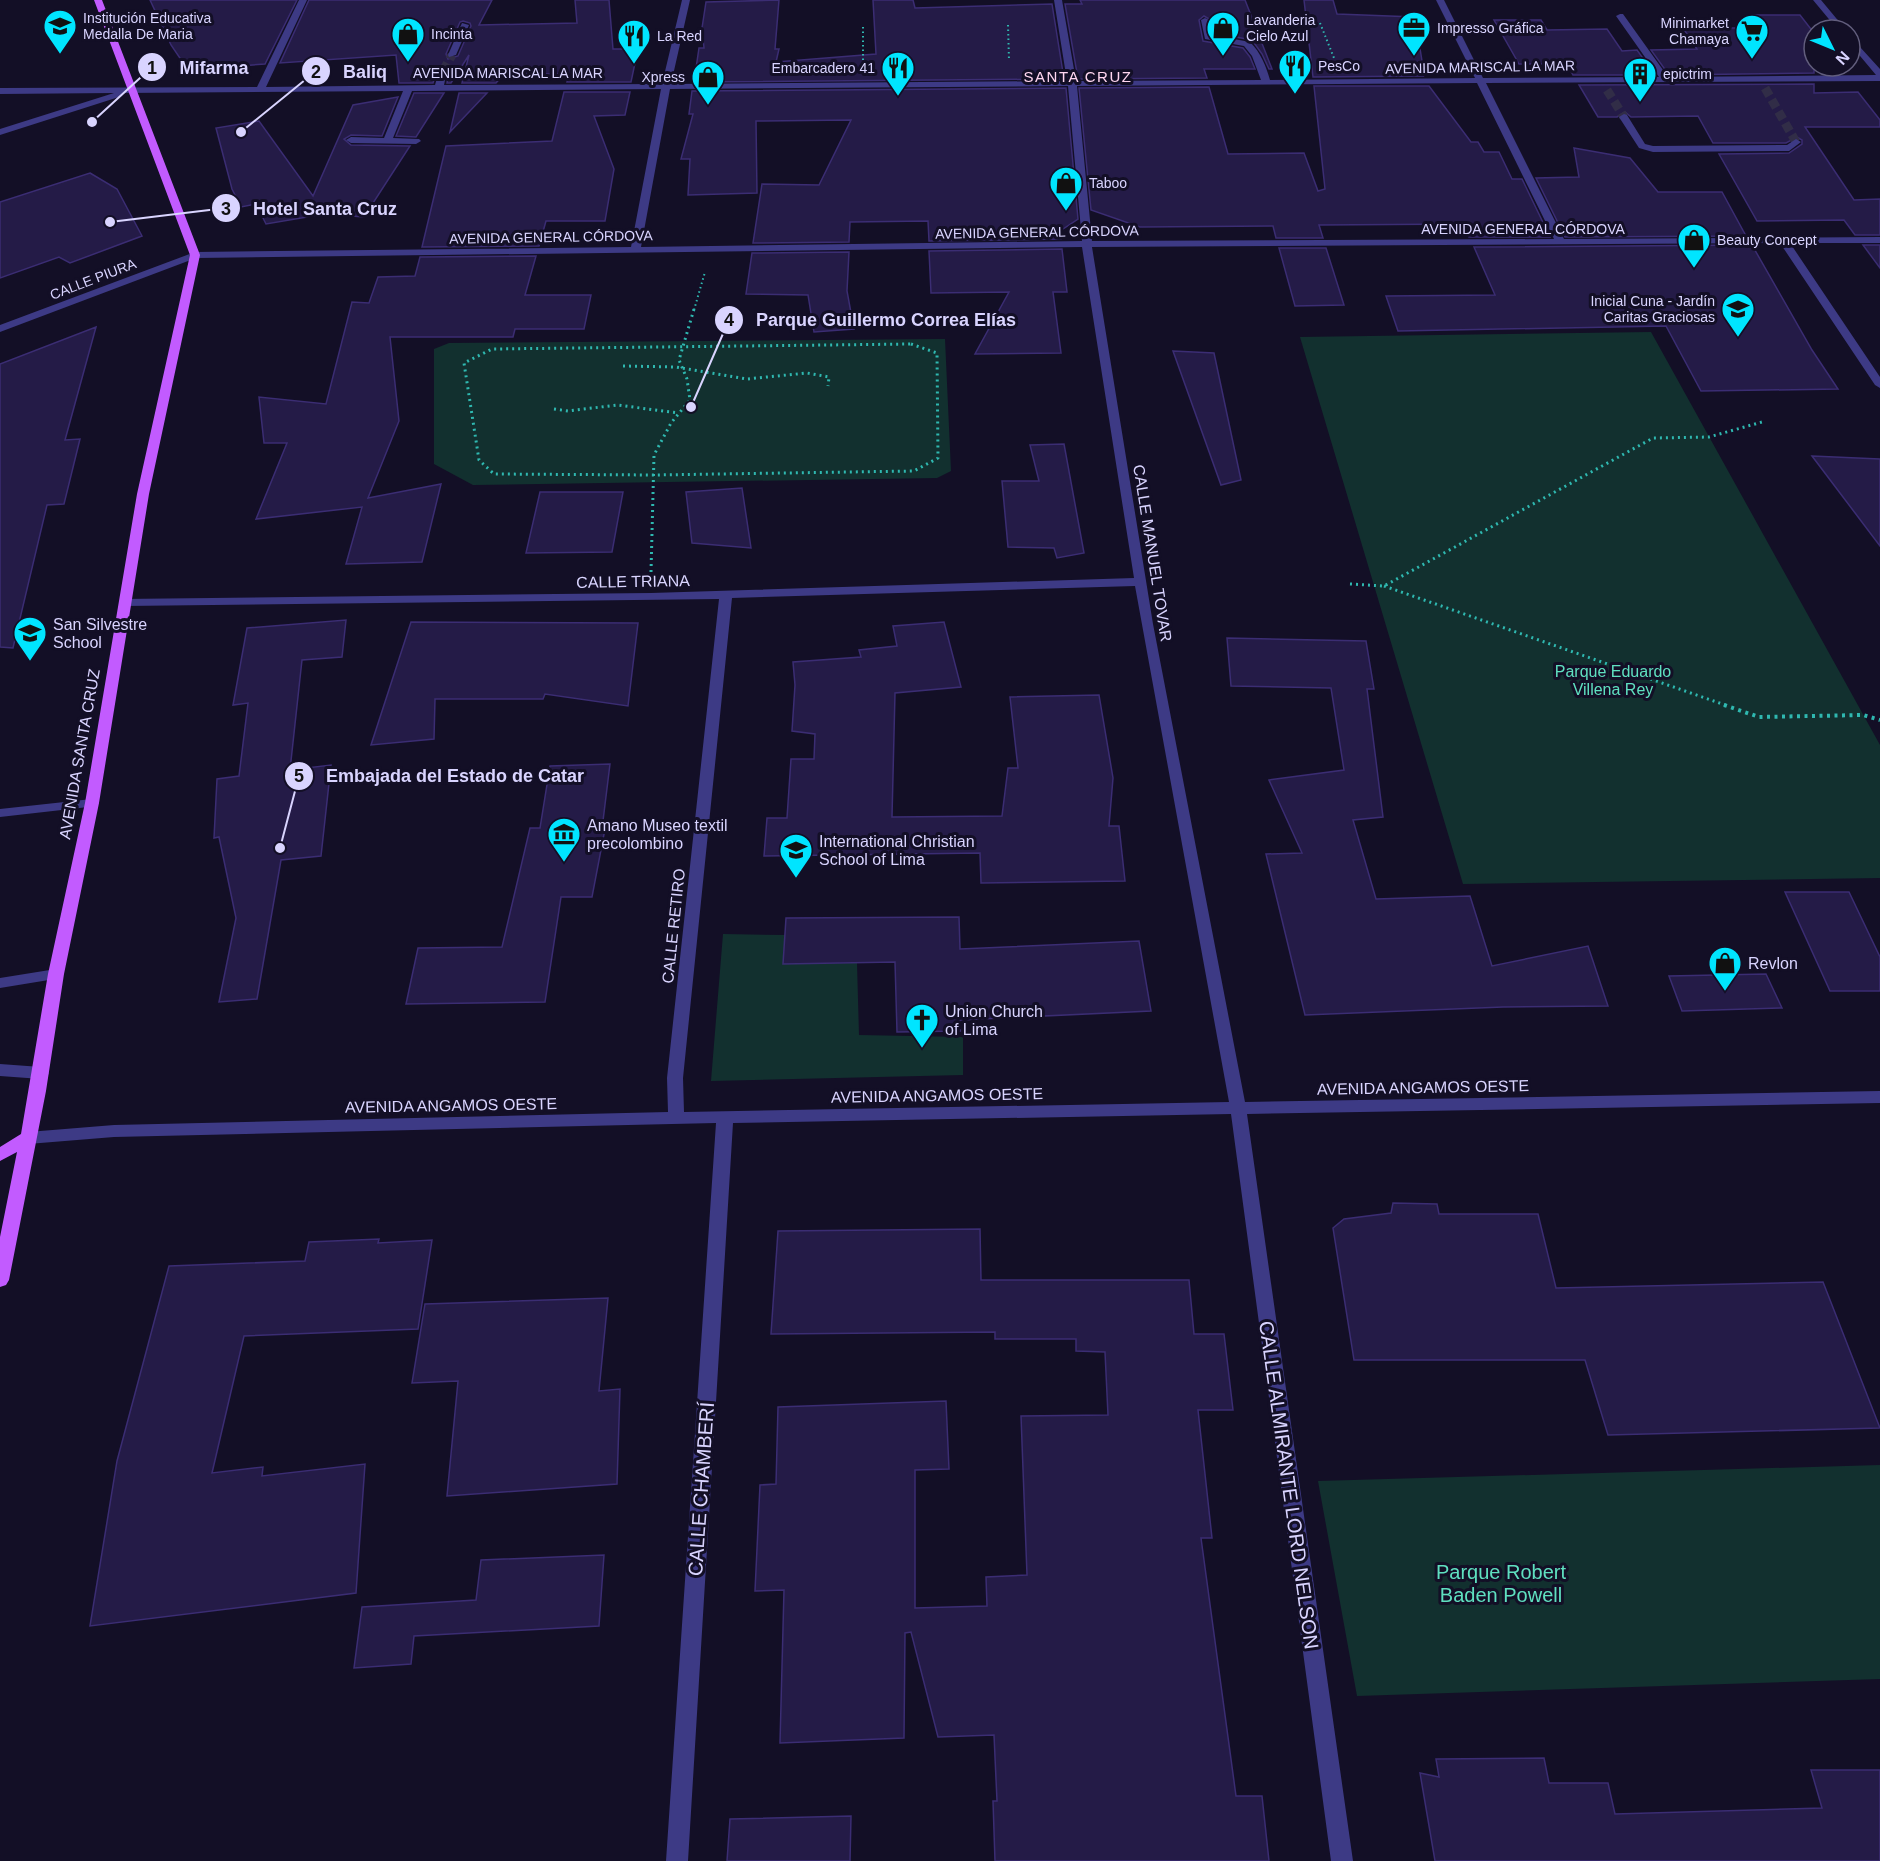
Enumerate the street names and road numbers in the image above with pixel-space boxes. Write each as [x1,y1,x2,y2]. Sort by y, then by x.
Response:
street label: AVENIDA MARISCAL LA MAR [1385,57,1575,77]
street label: AVENIDA MARISCAL LA MAR [413,65,603,81]
street label: AVENIDA GENERAL CÓRDOVA [1421,221,1625,237]
street label: AVENIDA GENERAL CÓRDOVA [935,222,1140,242]
street label: AVENIDA GENERAL CÓRDOVA [449,227,654,247]
street label: CALLE PIURA [48,255,139,303]
street label: CALLE MANUEL TOVAR [1130,463,1175,643]
street label: CALLE TRIANA [576,572,690,591]
street label: AVENIDA SANTA CRUZ [56,667,103,841]
street label: CALLE RETIRO [659,868,688,984]
street label: AVENIDA ANGAMOS OESTE [1317,1077,1529,1098]
street label: AVENIDA ANGAMOS OESTE [831,1085,1043,1106]
street label: AVENIDA ANGAMOS OESTE [345,1095,557,1116]
street label: CALLE ALMIRANTE LORD NELSON [1255,1319,1323,1651]
street label: CALLE CHAMBERÍ [684,1401,718,1577]

